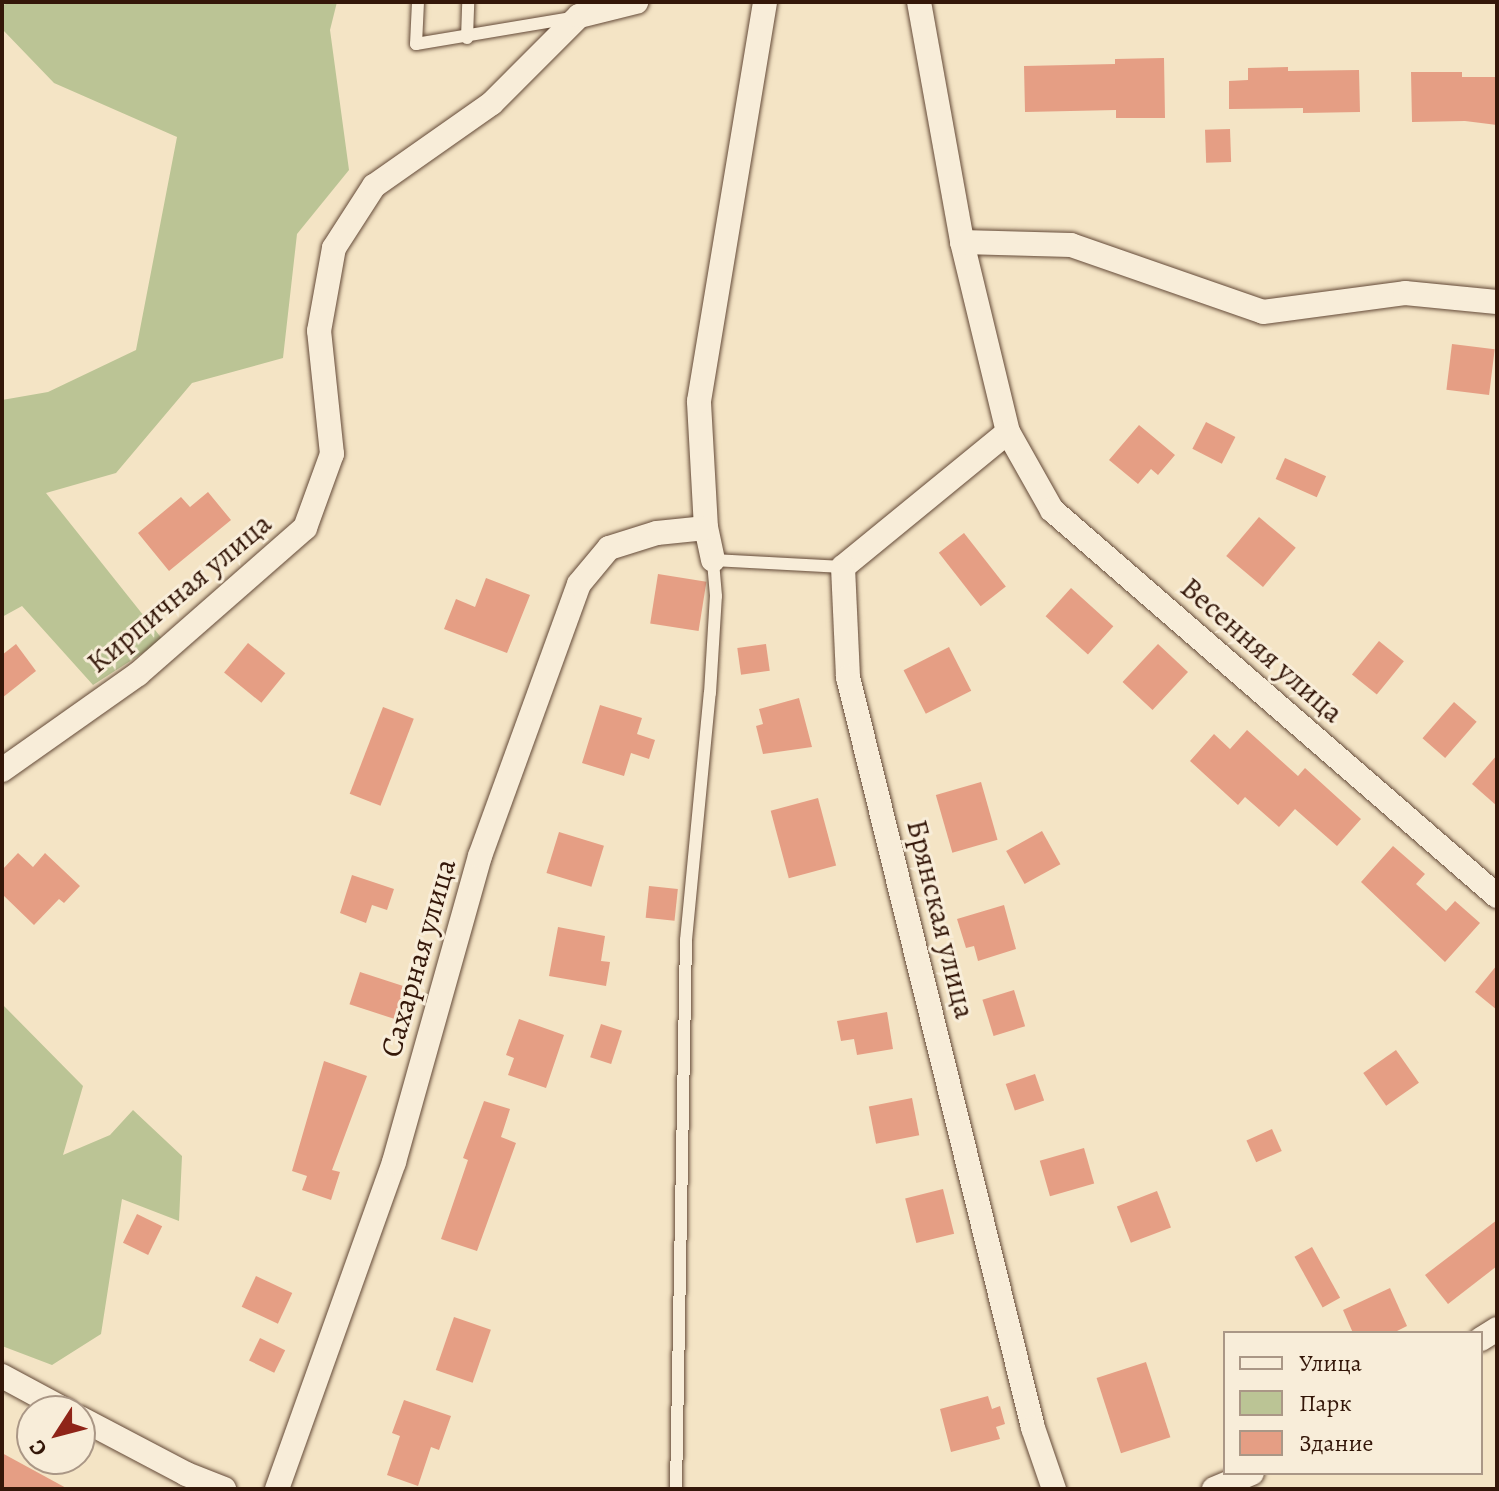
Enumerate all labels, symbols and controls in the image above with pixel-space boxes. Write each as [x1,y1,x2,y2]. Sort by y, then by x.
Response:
street label: Кирпичная улица [79,505,279,681]
street label: Весенняя улица [1173,570,1351,730]
street label: Брянская улица [899,816,983,1022]
street label: Сахарная улица [372,855,464,1061]
legend [1223,1331,1483,1475]
text: Улица [1299,1347,1362,1379]
text: Парк [1299,1387,1352,1419]
north arrow [16,1395,96,1475]
text: Здание [1299,1427,1374,1459]
text: С [22,1434,54,1462]

